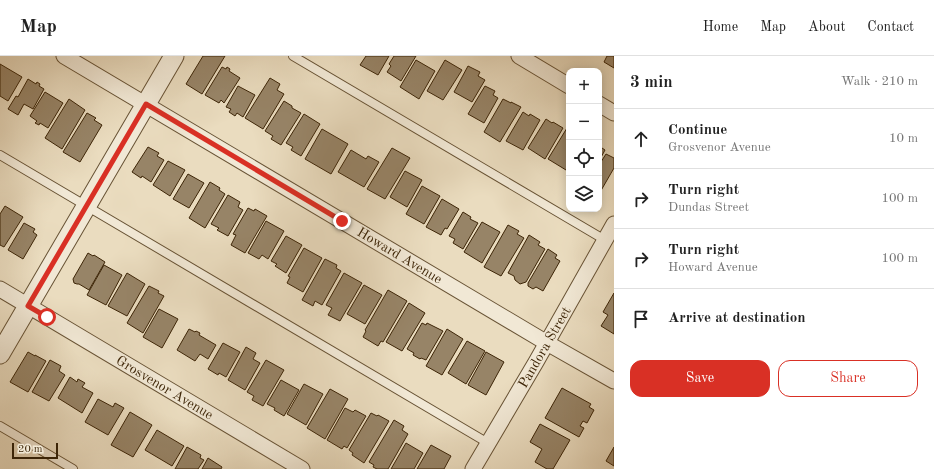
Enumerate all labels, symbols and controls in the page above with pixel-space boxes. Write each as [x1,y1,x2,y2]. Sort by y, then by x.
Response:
text: Map [20,18,57,37]
text: Home [703,20,738,34]
text: Map [760,20,786,34]
text: About [808,20,845,34]
text: Contact [867,20,914,34]
map controls [566,68,602,212]
button: + [566,68,602,104]
text: 3 min [630,74,673,91]
text: Walk · 210 m [841,75,918,88]
button: − [566,104,602,140]
text: Continue [668,123,727,138]
icon: ahead [630,128,652,150]
text: 10 m [889,132,918,145]
button: locate [566,140,602,176]
text: Grosvenor Avenue [668,141,771,154]
button: layers [566,176,602,212]
text: Turn right [668,183,739,198]
icon: right [630,188,652,210]
text: 100 m [881,192,918,205]
text: Dundas Street [668,201,749,214]
route end [333,212,351,230]
street label: Howard Avenue [355,225,444,287]
text: Turn right [668,243,739,258]
icon: right [630,248,652,270]
text: 100 m [881,252,918,265]
text: Howard Avenue [668,261,758,274]
street label: Pandora Street [516,304,574,391]
route start [38,308,56,326]
icon: arrive [630,308,652,330]
text: Arrive at destination [668,311,806,326]
street label: Grosvenor Avenue [113,353,216,422]
button: Save [630,360,770,397]
button: Share [778,360,918,397]
scale bar [12,441,58,460]
text: 20 m [18,444,43,455]

